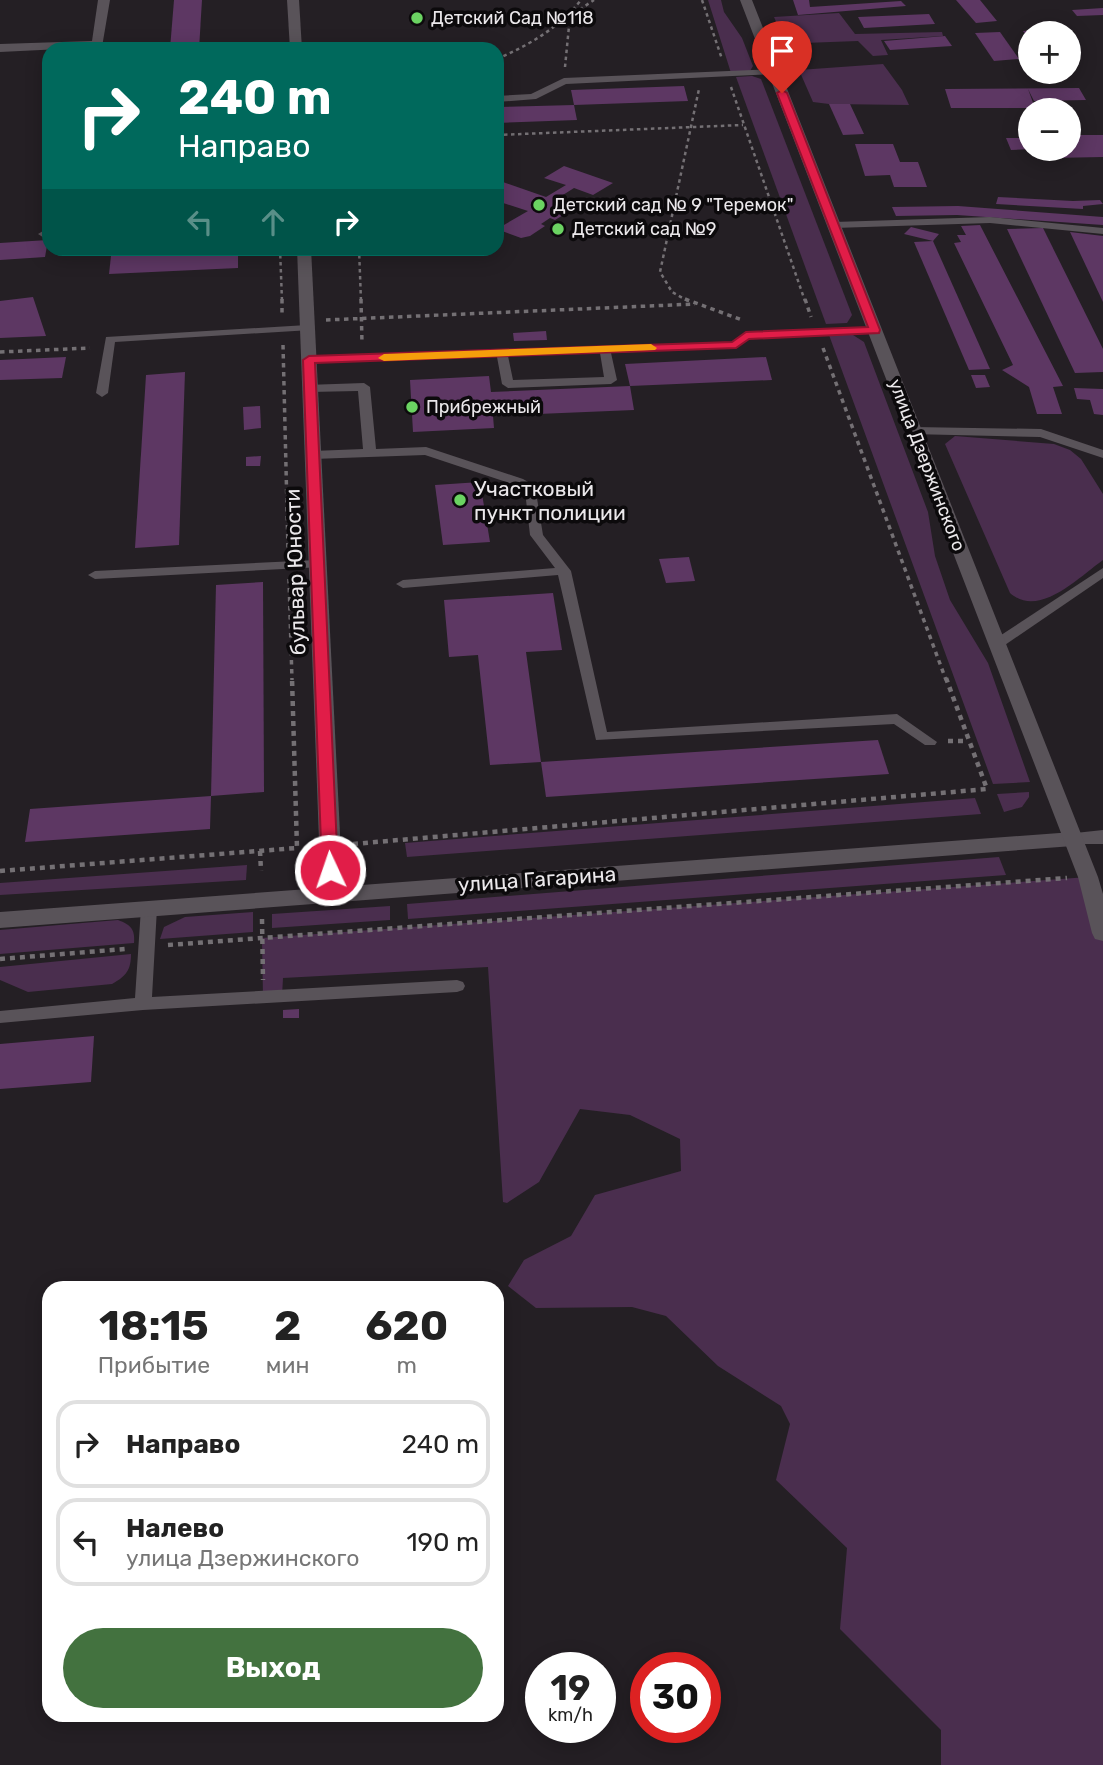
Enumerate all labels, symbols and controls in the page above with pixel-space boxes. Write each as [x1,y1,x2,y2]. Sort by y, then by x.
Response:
place label: Детский Сад №118 [431,7,594,29]
marker: Детский Сад №118 [409,10,425,26]
pin [752,21,812,93]
map controls [1018,21,1081,161]
button: + [1018,21,1081,84]
icon: arrive [763,32,801,70]
text: 240 m [178,68,332,126]
icon: right [63,70,154,161]
button: − [1018,98,1081,161]
text: Направо [178,127,311,165]
place label: Детский сад № 9 "Теремок" [553,194,793,216]
marker: Детский сад № 9 "Теремок" [531,197,547,213]
icon: left [181,203,219,241]
icon: ahead [254,203,292,241]
icon: right [327,203,365,241]
place label: Детский сад №9 [572,218,717,240]
marker: Детский сад №9 [550,221,566,237]
street label: улица Дзержинского [884,376,970,554]
place label: Прибрежный [426,396,541,418]
marker: Прибрежный [404,399,420,415]
place label: Участковый пункт полиции [474,476,626,525]
street label: бульвар Юности [280,488,310,656]
marker: Участковый пункт полиции [452,492,468,508]
position arrow [293,833,367,907]
street label: улица Гагарина [457,861,617,897]
text: 18:15 [99,1301,209,1351]
text: 2 [274,1301,301,1351]
text: 620 [365,1301,448,1351]
text: Прибытие [98,1351,210,1379]
text: мин [266,1351,309,1379]
text: m [397,1351,417,1379]
icon: right [67,1425,105,1463]
text: Направо [126,1429,240,1460]
text: 240 m [402,1429,479,1460]
text: Налево [126,1513,224,1544]
icon: left [67,1523,105,1561]
text: 190 m [406,1527,479,1558]
text: улица Дзержинского [126,1544,359,1572]
button: Выход [63,1628,483,1708]
speed limit sign: 30 [630,1652,721,1743]
text: 19 [551,1667,590,1709]
text: km/h [548,1704,593,1726]

